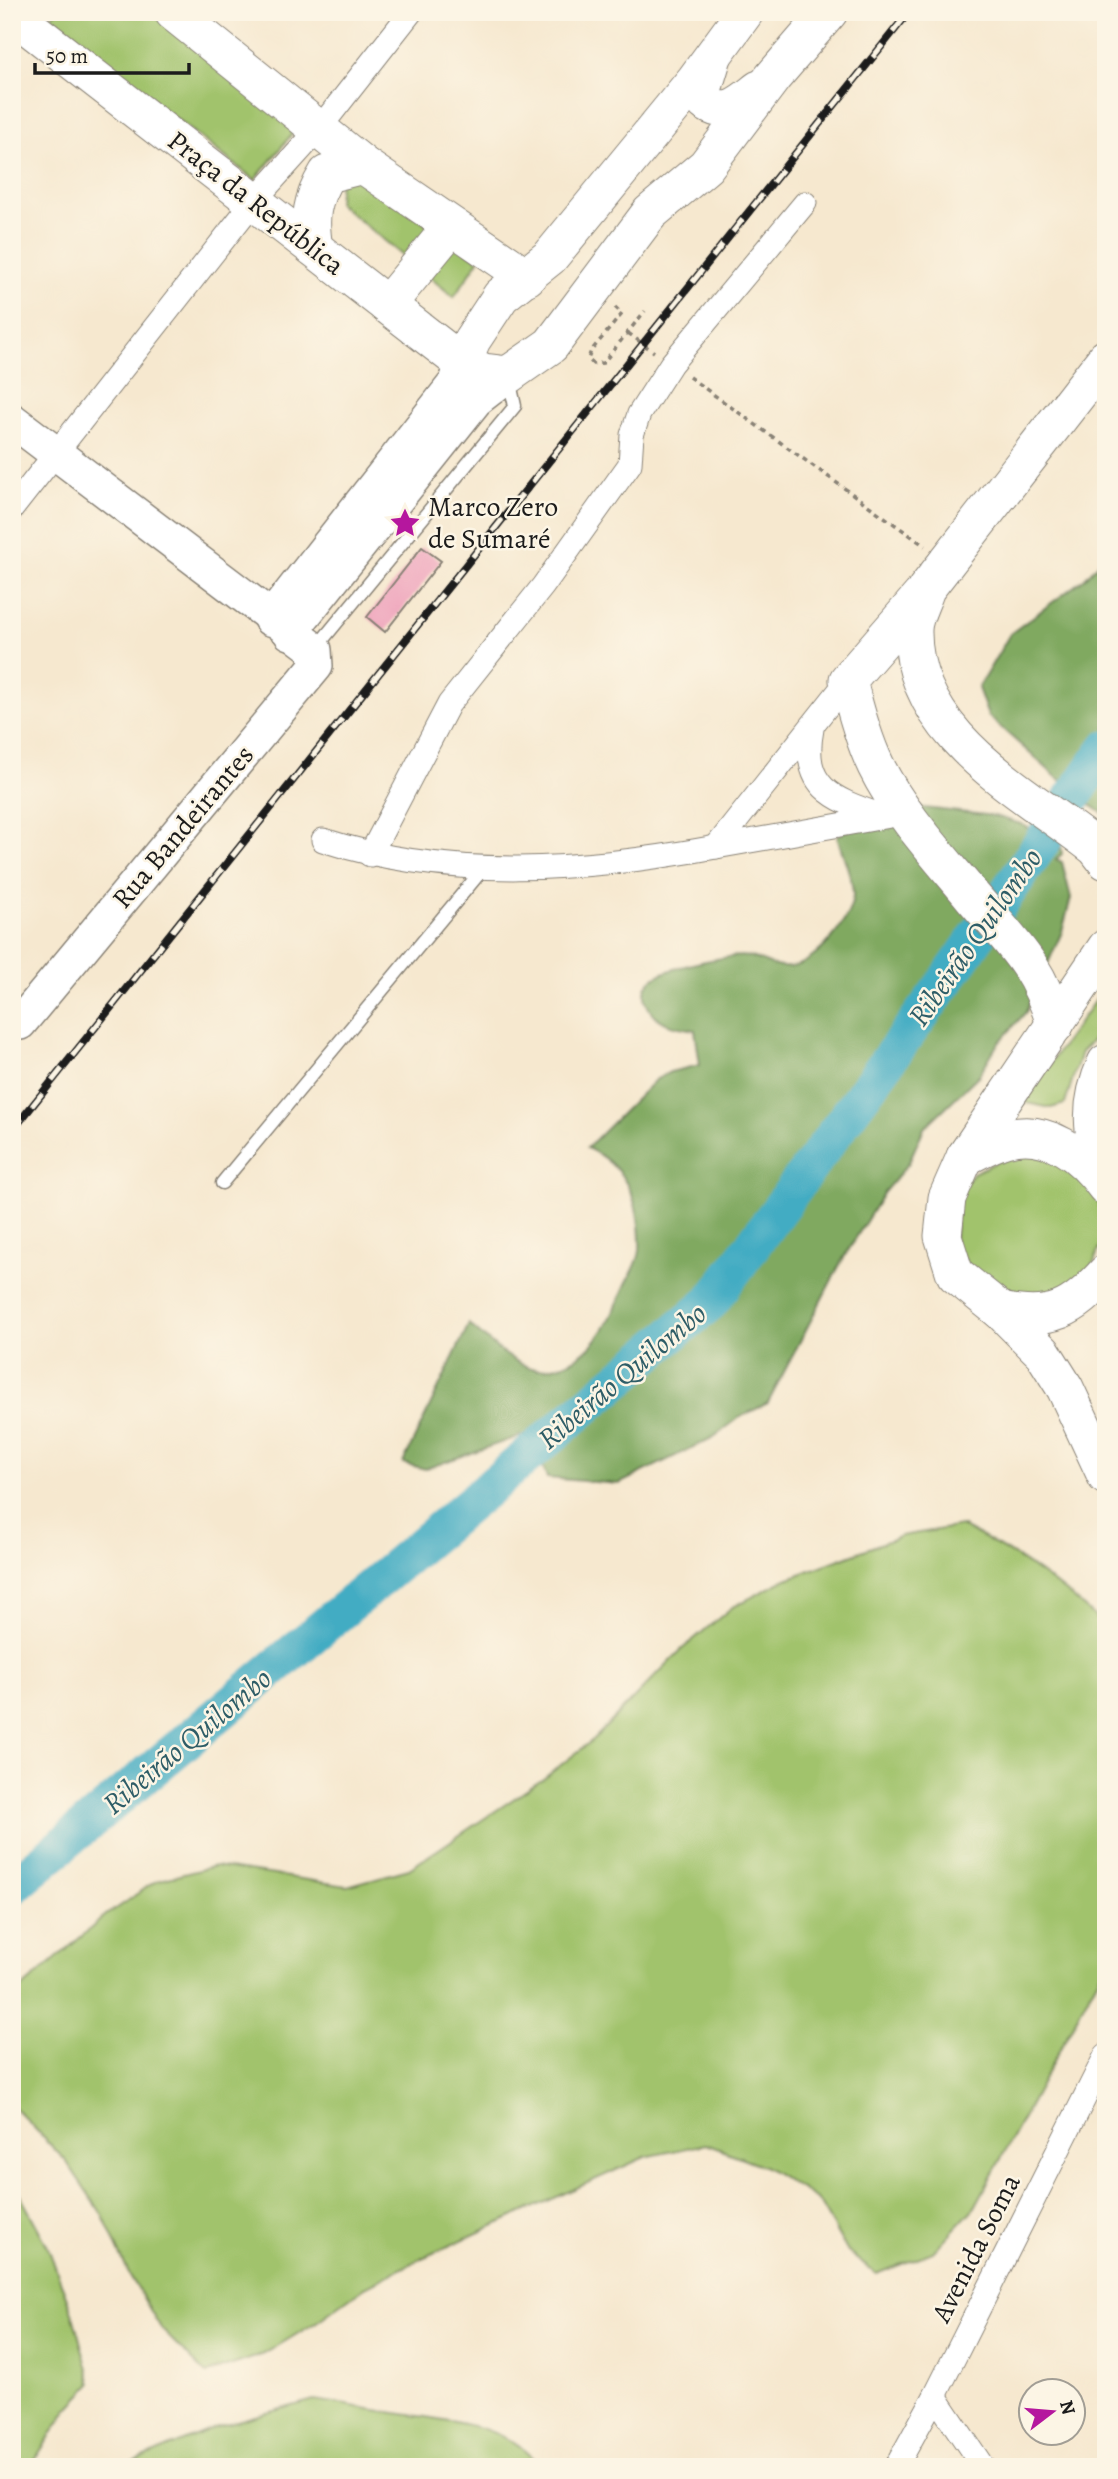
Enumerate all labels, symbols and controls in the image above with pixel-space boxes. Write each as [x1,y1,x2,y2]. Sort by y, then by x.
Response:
scale bar [35,32,189,76]
text: 50 m [46,42,88,70]
street label: Praça da República [160,122,352,284]
place label: Marco Zero de Sumaré [428,488,558,558]
place icon: Marco Zero de Sumaré [388,506,422,540]
street label: Rua Bandeirantes [103,737,263,917]
water label: Ribeirão Quilombo [899,840,1051,1034]
water label: Ribeirão Quilombo [529,1294,715,1458]
water label: Ribeirão Quilombo [94,1659,280,1823]
street label: Avenida Soma [922,2167,1030,2330]
north arrow [1016,2378,1086,2448]
text: N [1053,2397,1082,2418]

